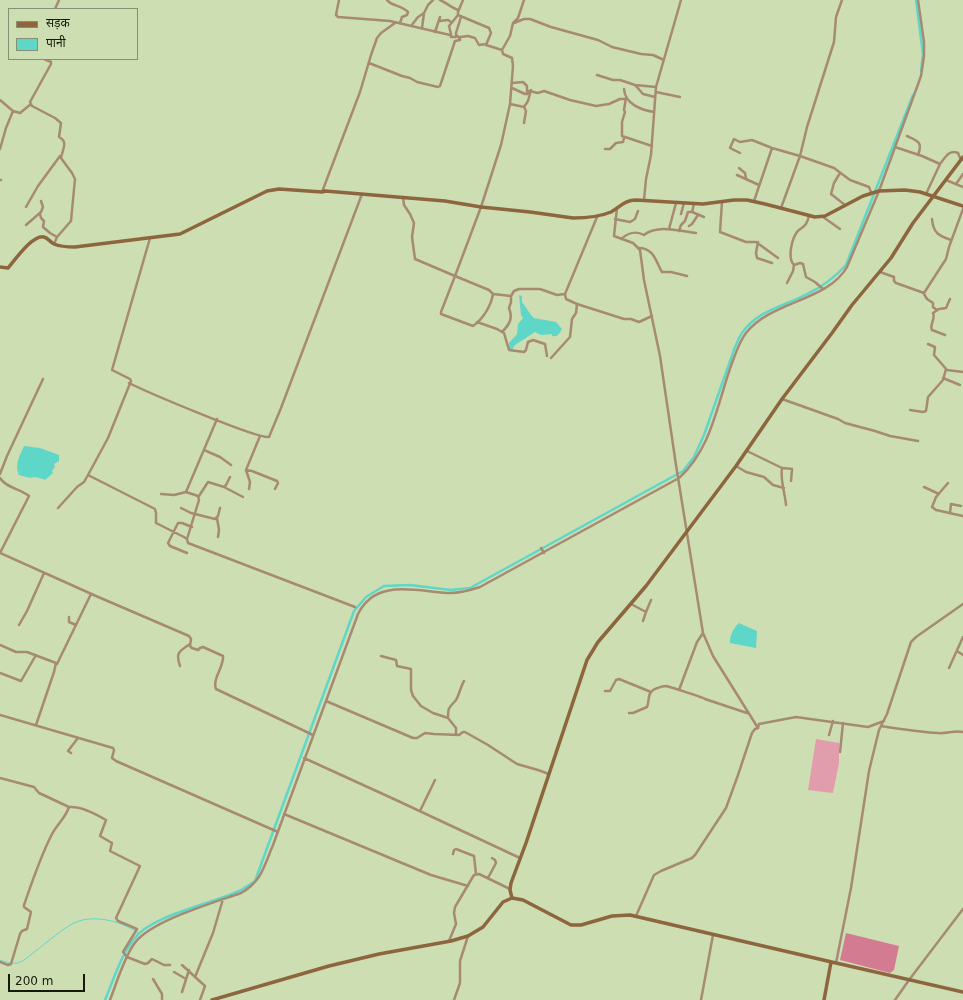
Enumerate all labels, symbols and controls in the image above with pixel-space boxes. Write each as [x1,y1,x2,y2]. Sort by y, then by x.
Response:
legend [8,8,138,60]
text: सड़क [46,16,70,30]
text: पानी [46,36,66,50]
scale bar [10,966,87,992]
text: 200 m [15,974,53,988]

